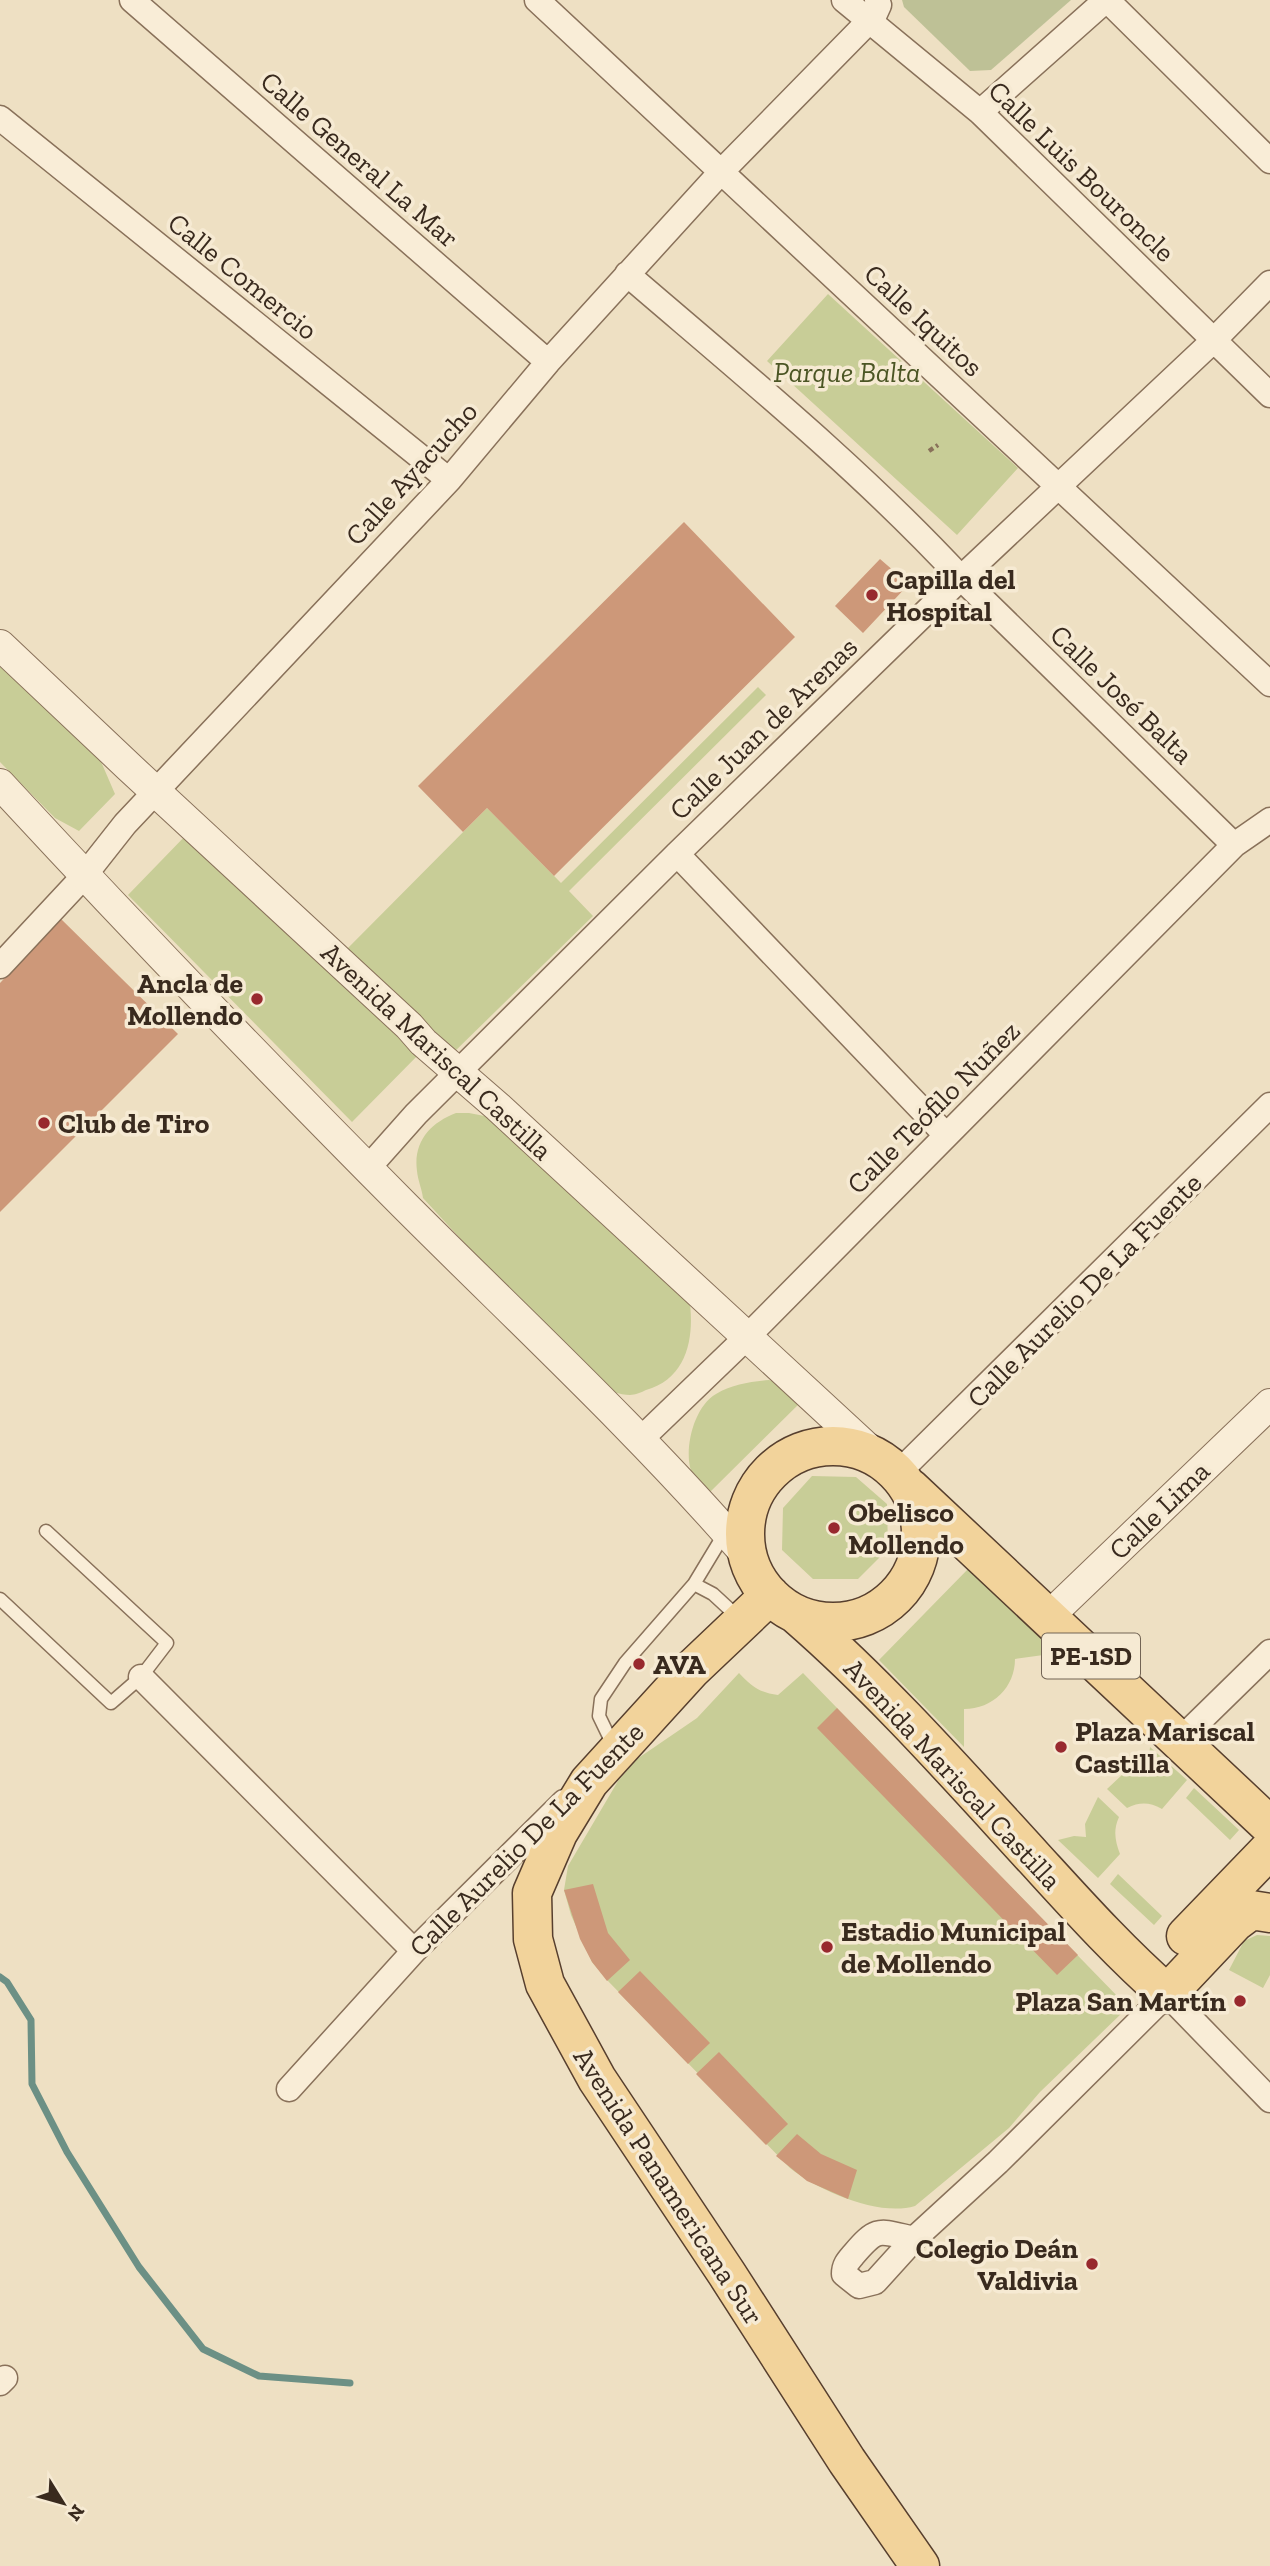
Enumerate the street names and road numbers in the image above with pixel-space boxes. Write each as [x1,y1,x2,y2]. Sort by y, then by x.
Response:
street label: Calle General La Mar [254,64,465,254]
street label: Calle Luis Bouroncle [982,74,1182,269]
street label: Calle Comercio [161,206,324,347]
street label: Calle Iquitos [858,257,990,384]
street label: Calle Ayacucho [338,395,484,552]
street label: Calle José Balta [1043,618,1200,771]
street label: Calle Juan de Arenas [663,630,864,826]
street label: Avenida Mariscal Castilla [314,936,559,1167]
street label: Calle Teófilo Nuñez [840,1014,1027,1201]
street label: Calle Aurelio De La Fuente [960,1166,1208,1414]
street label: Calle Lima [1102,1454,1217,1566]
road number: PE-1SD [1042,1634,1140,1679]
street label: Avenida Mariscal Castilla [837,1652,1069,1897]
street label: Calle Aurelio De La Fuente [402,1715,650,1963]
street label: Avenida Panamericana Sur [567,2042,771,2331]

